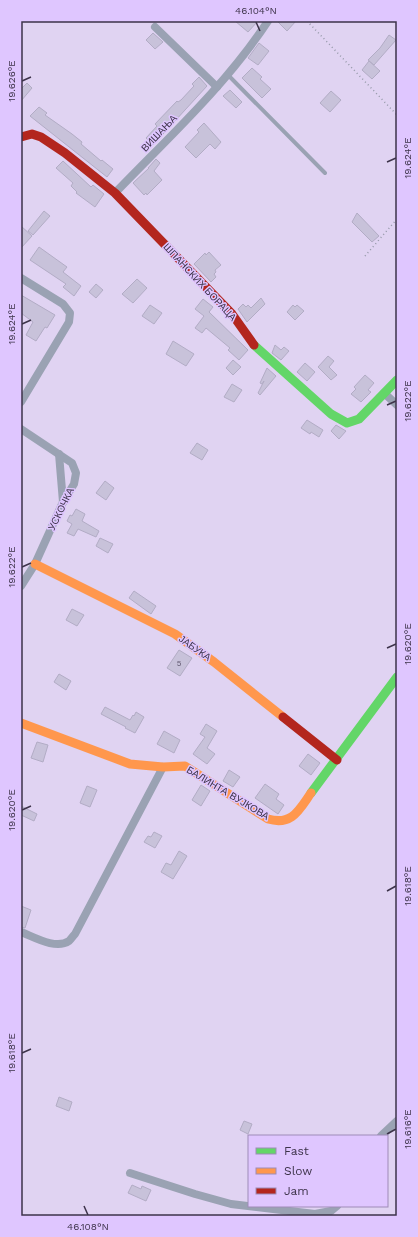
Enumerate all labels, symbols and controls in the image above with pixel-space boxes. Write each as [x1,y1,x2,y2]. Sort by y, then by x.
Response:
text: 46.104°N [235,5,277,16]
text: 19.626°E [6,60,17,102]
street label: ВИШАЊА [139,112,179,154]
text: 19.624°E [402,137,413,179]
street label: ШПАНСКИХ БОРАЦА [161,241,239,323]
text: 19.624°E [6,303,17,345]
text: 19.622°E [402,380,413,422]
street label: УСКОЧКА [46,486,76,532]
text: 19.622°E [6,546,17,588]
text: 19.620°E [402,623,413,665]
street label: ЈАБУКА [177,633,214,663]
house number: 5 [177,659,182,668]
street label: БАЛИНТА ВУЈКОВА [185,764,272,822]
text: 19.620°E [6,789,17,831]
text: 19.618°E [402,866,413,906]
text: 19.618°E [6,1033,17,1073]
text: 19.616°E [402,1109,413,1149]
legend [248,1135,388,1207]
text: Fast [284,1144,309,1158]
text: Slow [284,1164,312,1178]
text: Jam [284,1184,309,1198]
text: 46.108°N [67,1221,109,1232]

